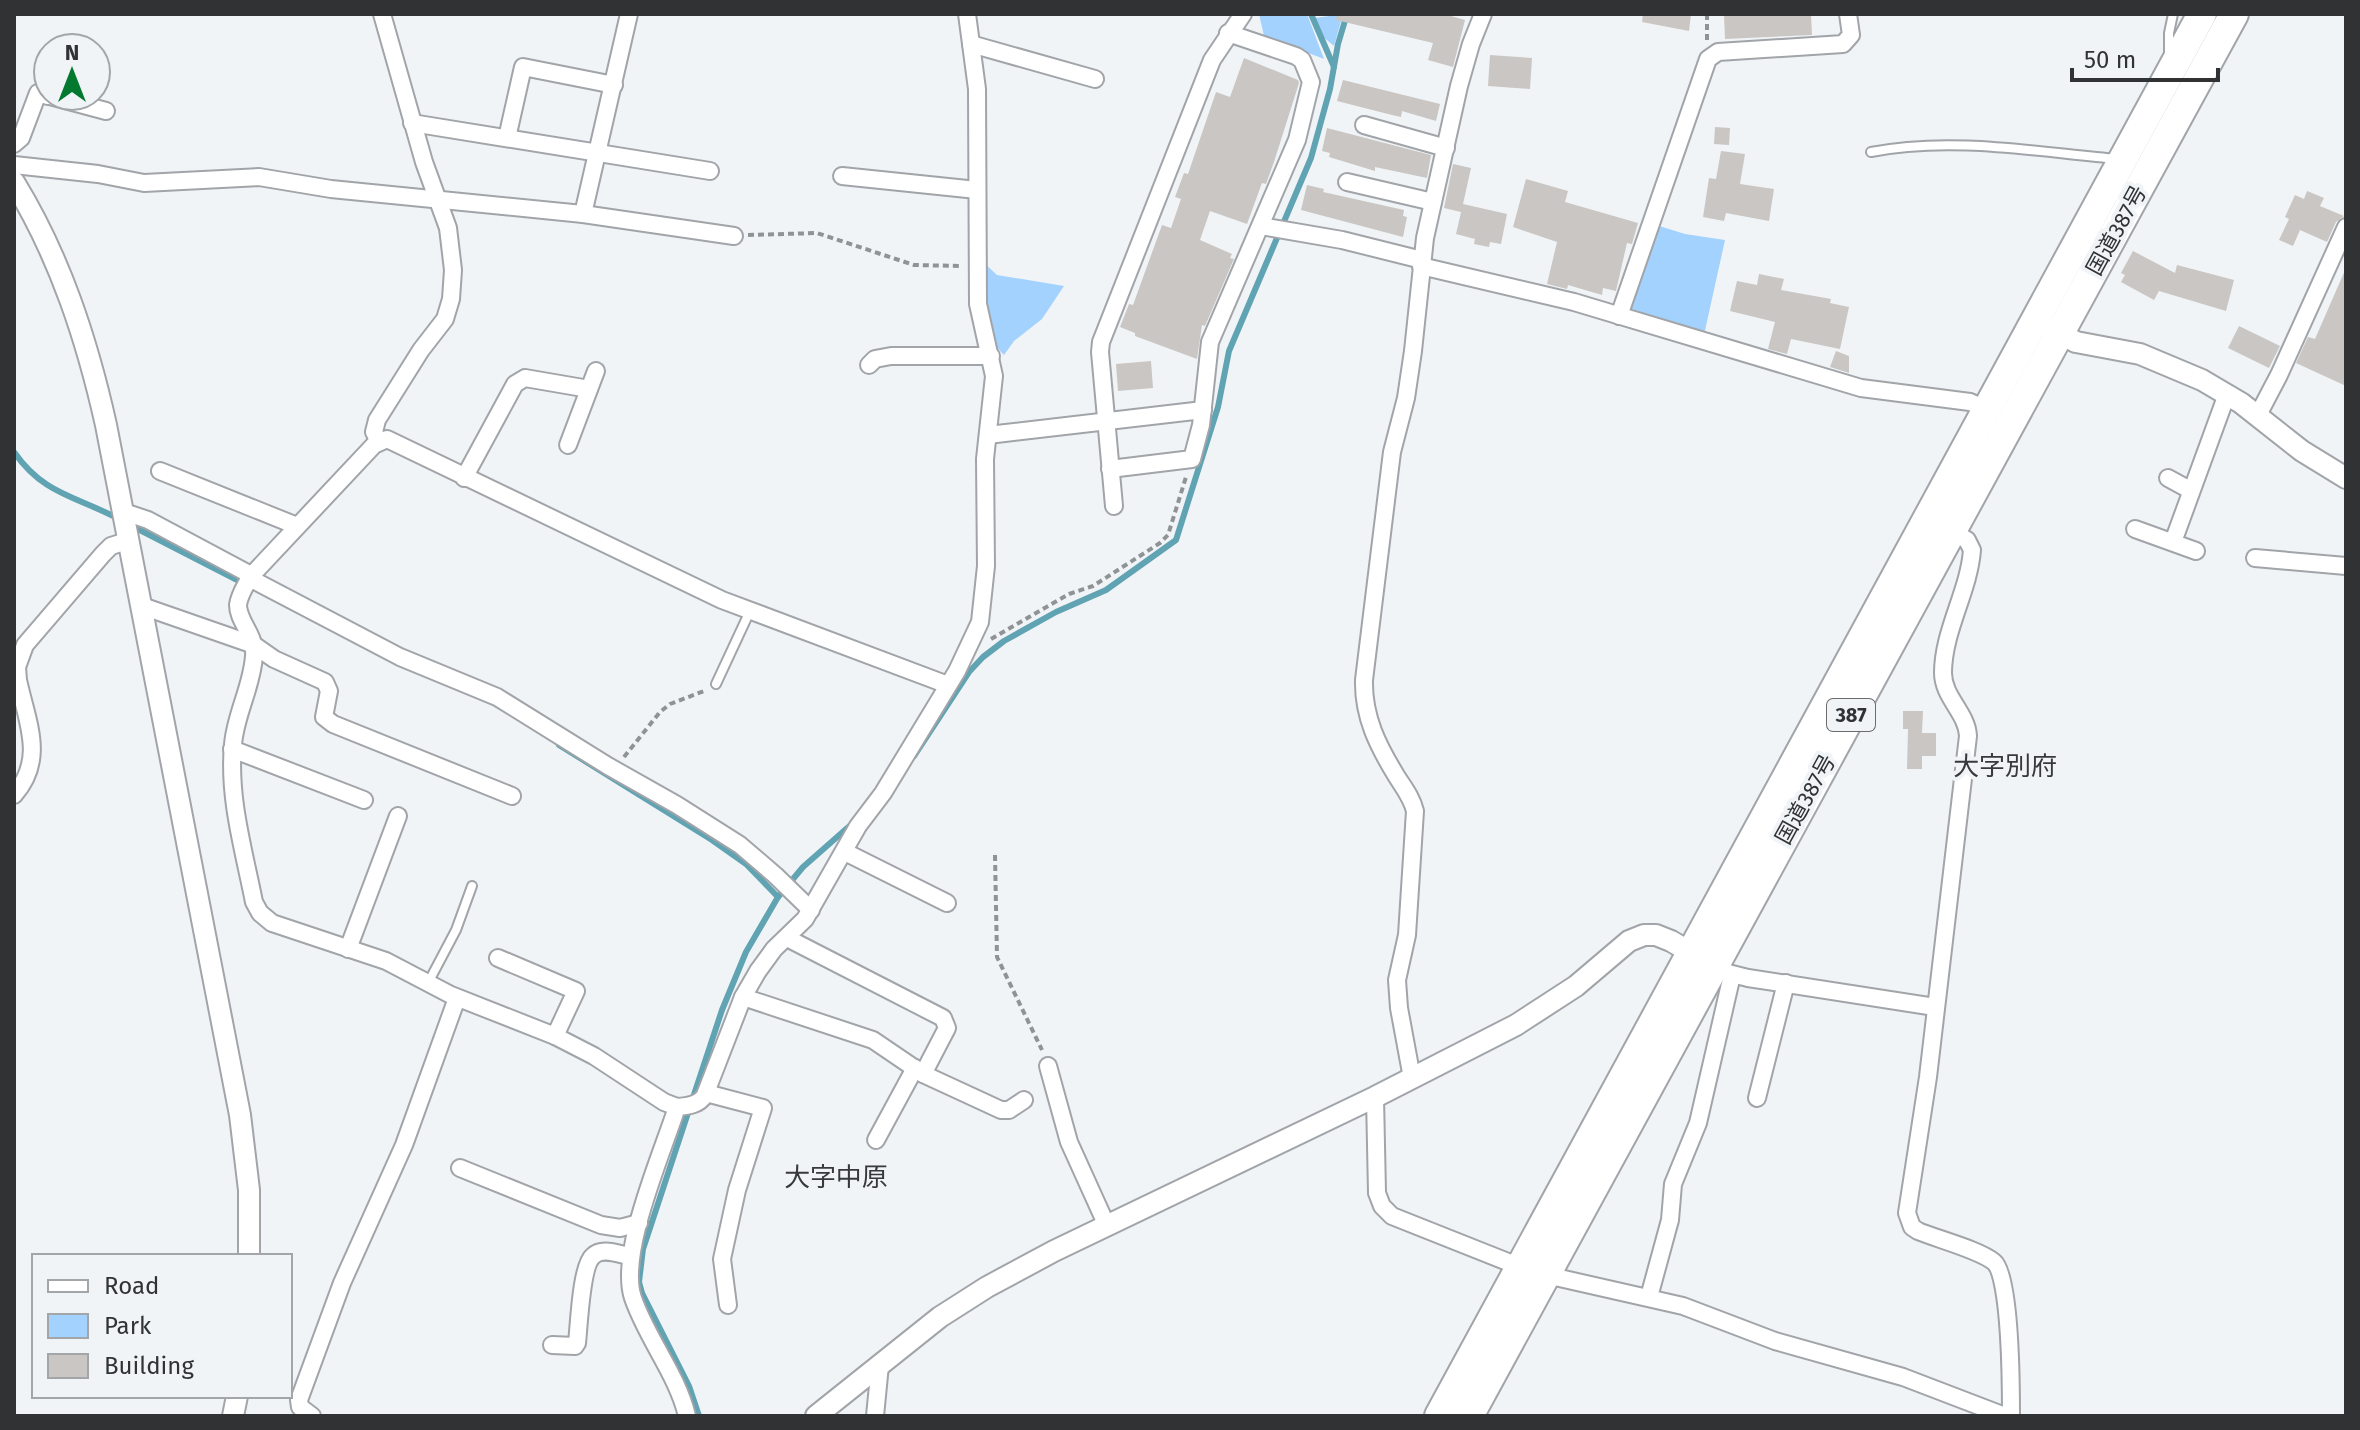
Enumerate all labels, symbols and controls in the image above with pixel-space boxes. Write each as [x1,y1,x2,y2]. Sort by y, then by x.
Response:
north arrow [32,32,112,112]
scale bar [2072,32,2218,82]
text: N [65,39,79,66]
text: 50 m [2084,46,2136,74]
street label: 国道387号 [2081,181,2152,280]
road number: 387 [1827,699,1875,731]
street label: 国道387号 [1770,750,1841,849]
district label: 大字別府 [1953,751,2057,782]
district label: 大字中原 [784,1162,888,1193]
legend [32,1254,292,1398]
text: Road [104,1272,159,1300]
text: Park [104,1312,152,1340]
text: Building [104,1352,194,1380]

